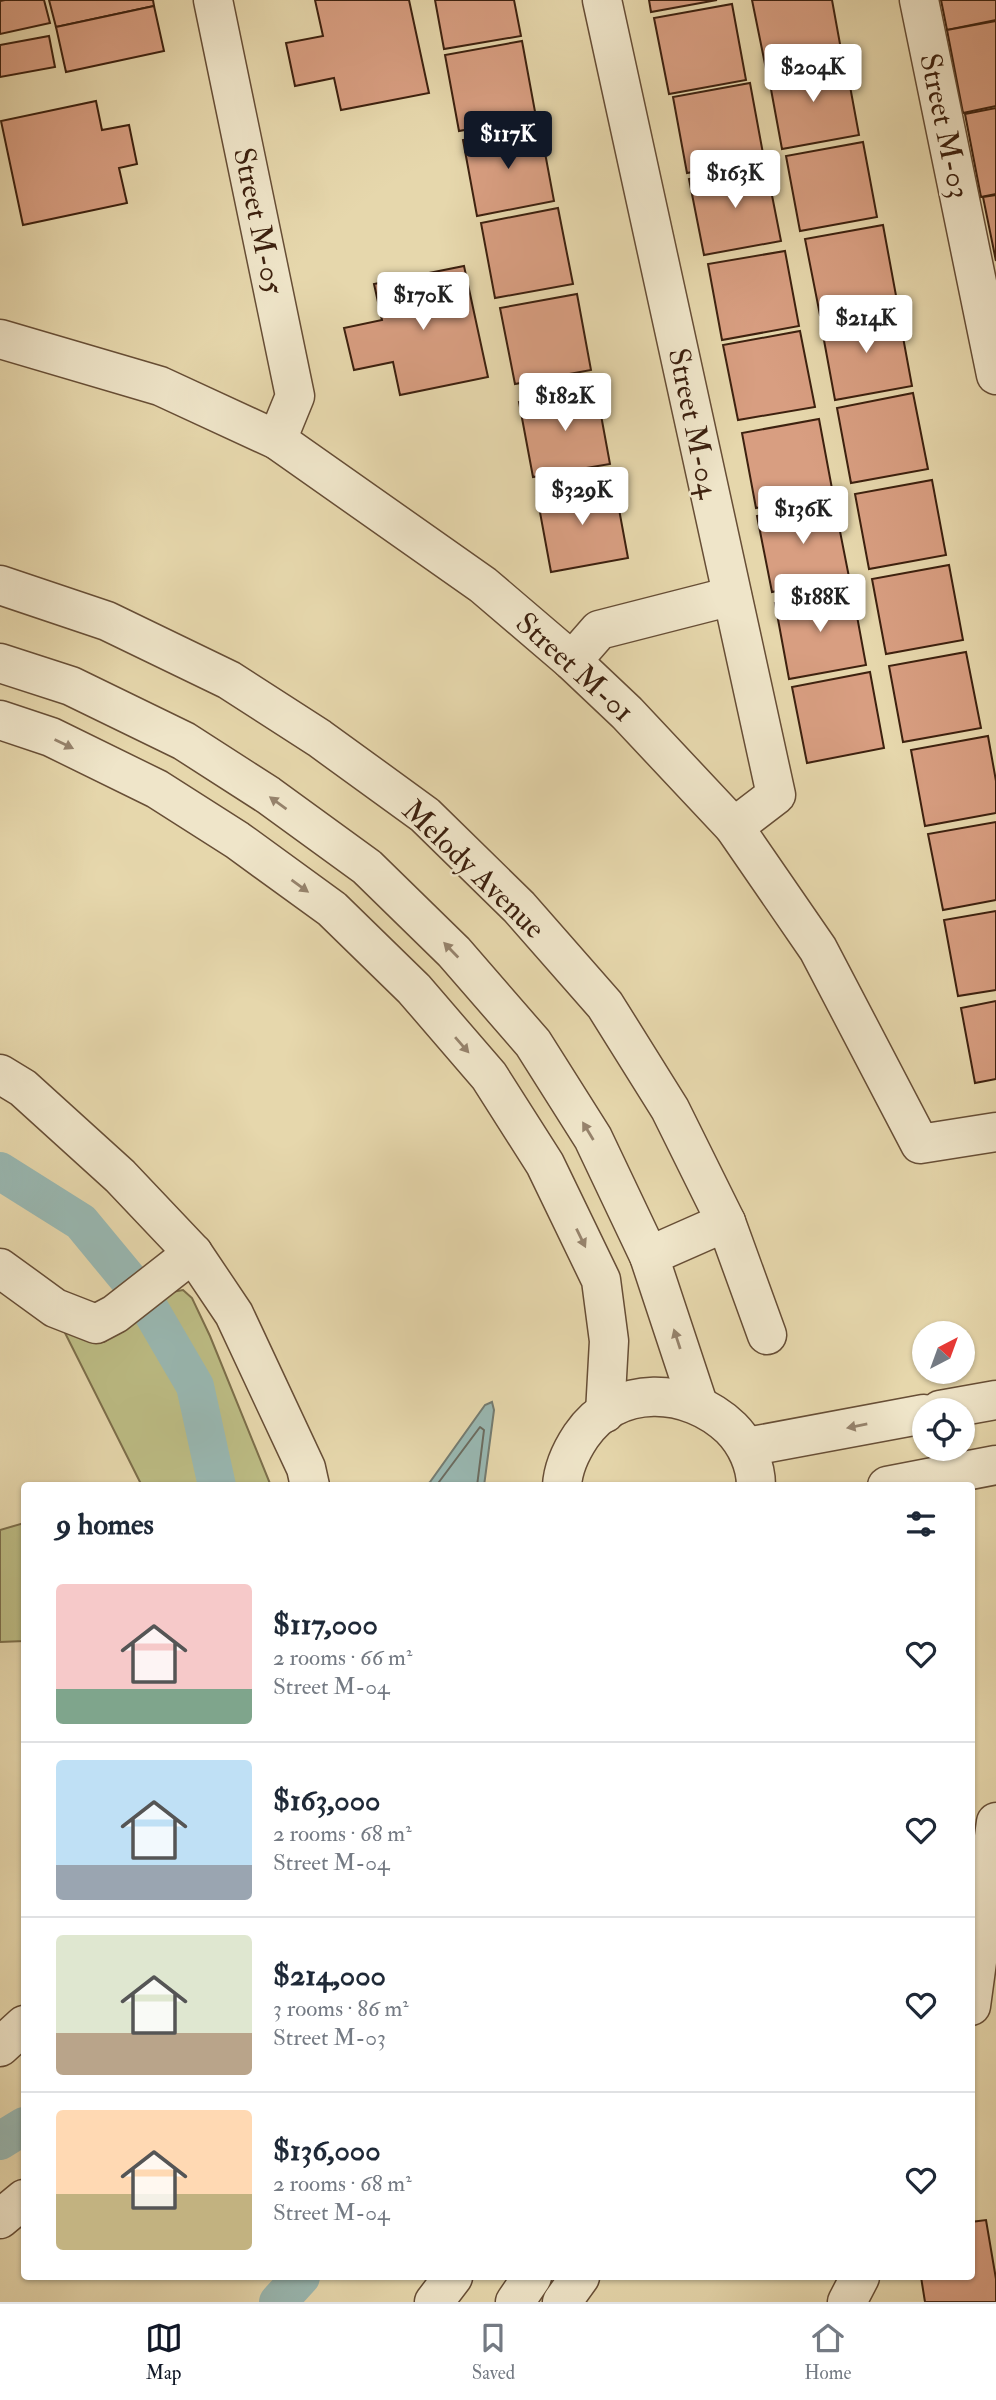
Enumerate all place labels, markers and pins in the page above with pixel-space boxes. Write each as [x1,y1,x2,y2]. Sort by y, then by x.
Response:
pin: $204K [764,44,862,104]
pin: $117K [459,111,557,171]
pin: $163K [686,150,784,210]
pin: $170K [374,272,472,332]
pin: $214K [817,296,915,355]
pin: $182K [516,374,614,433]
pin: $329K [533,468,631,527]
pin: $136K [754,486,852,546]
pin: $188K [771,574,869,634]

